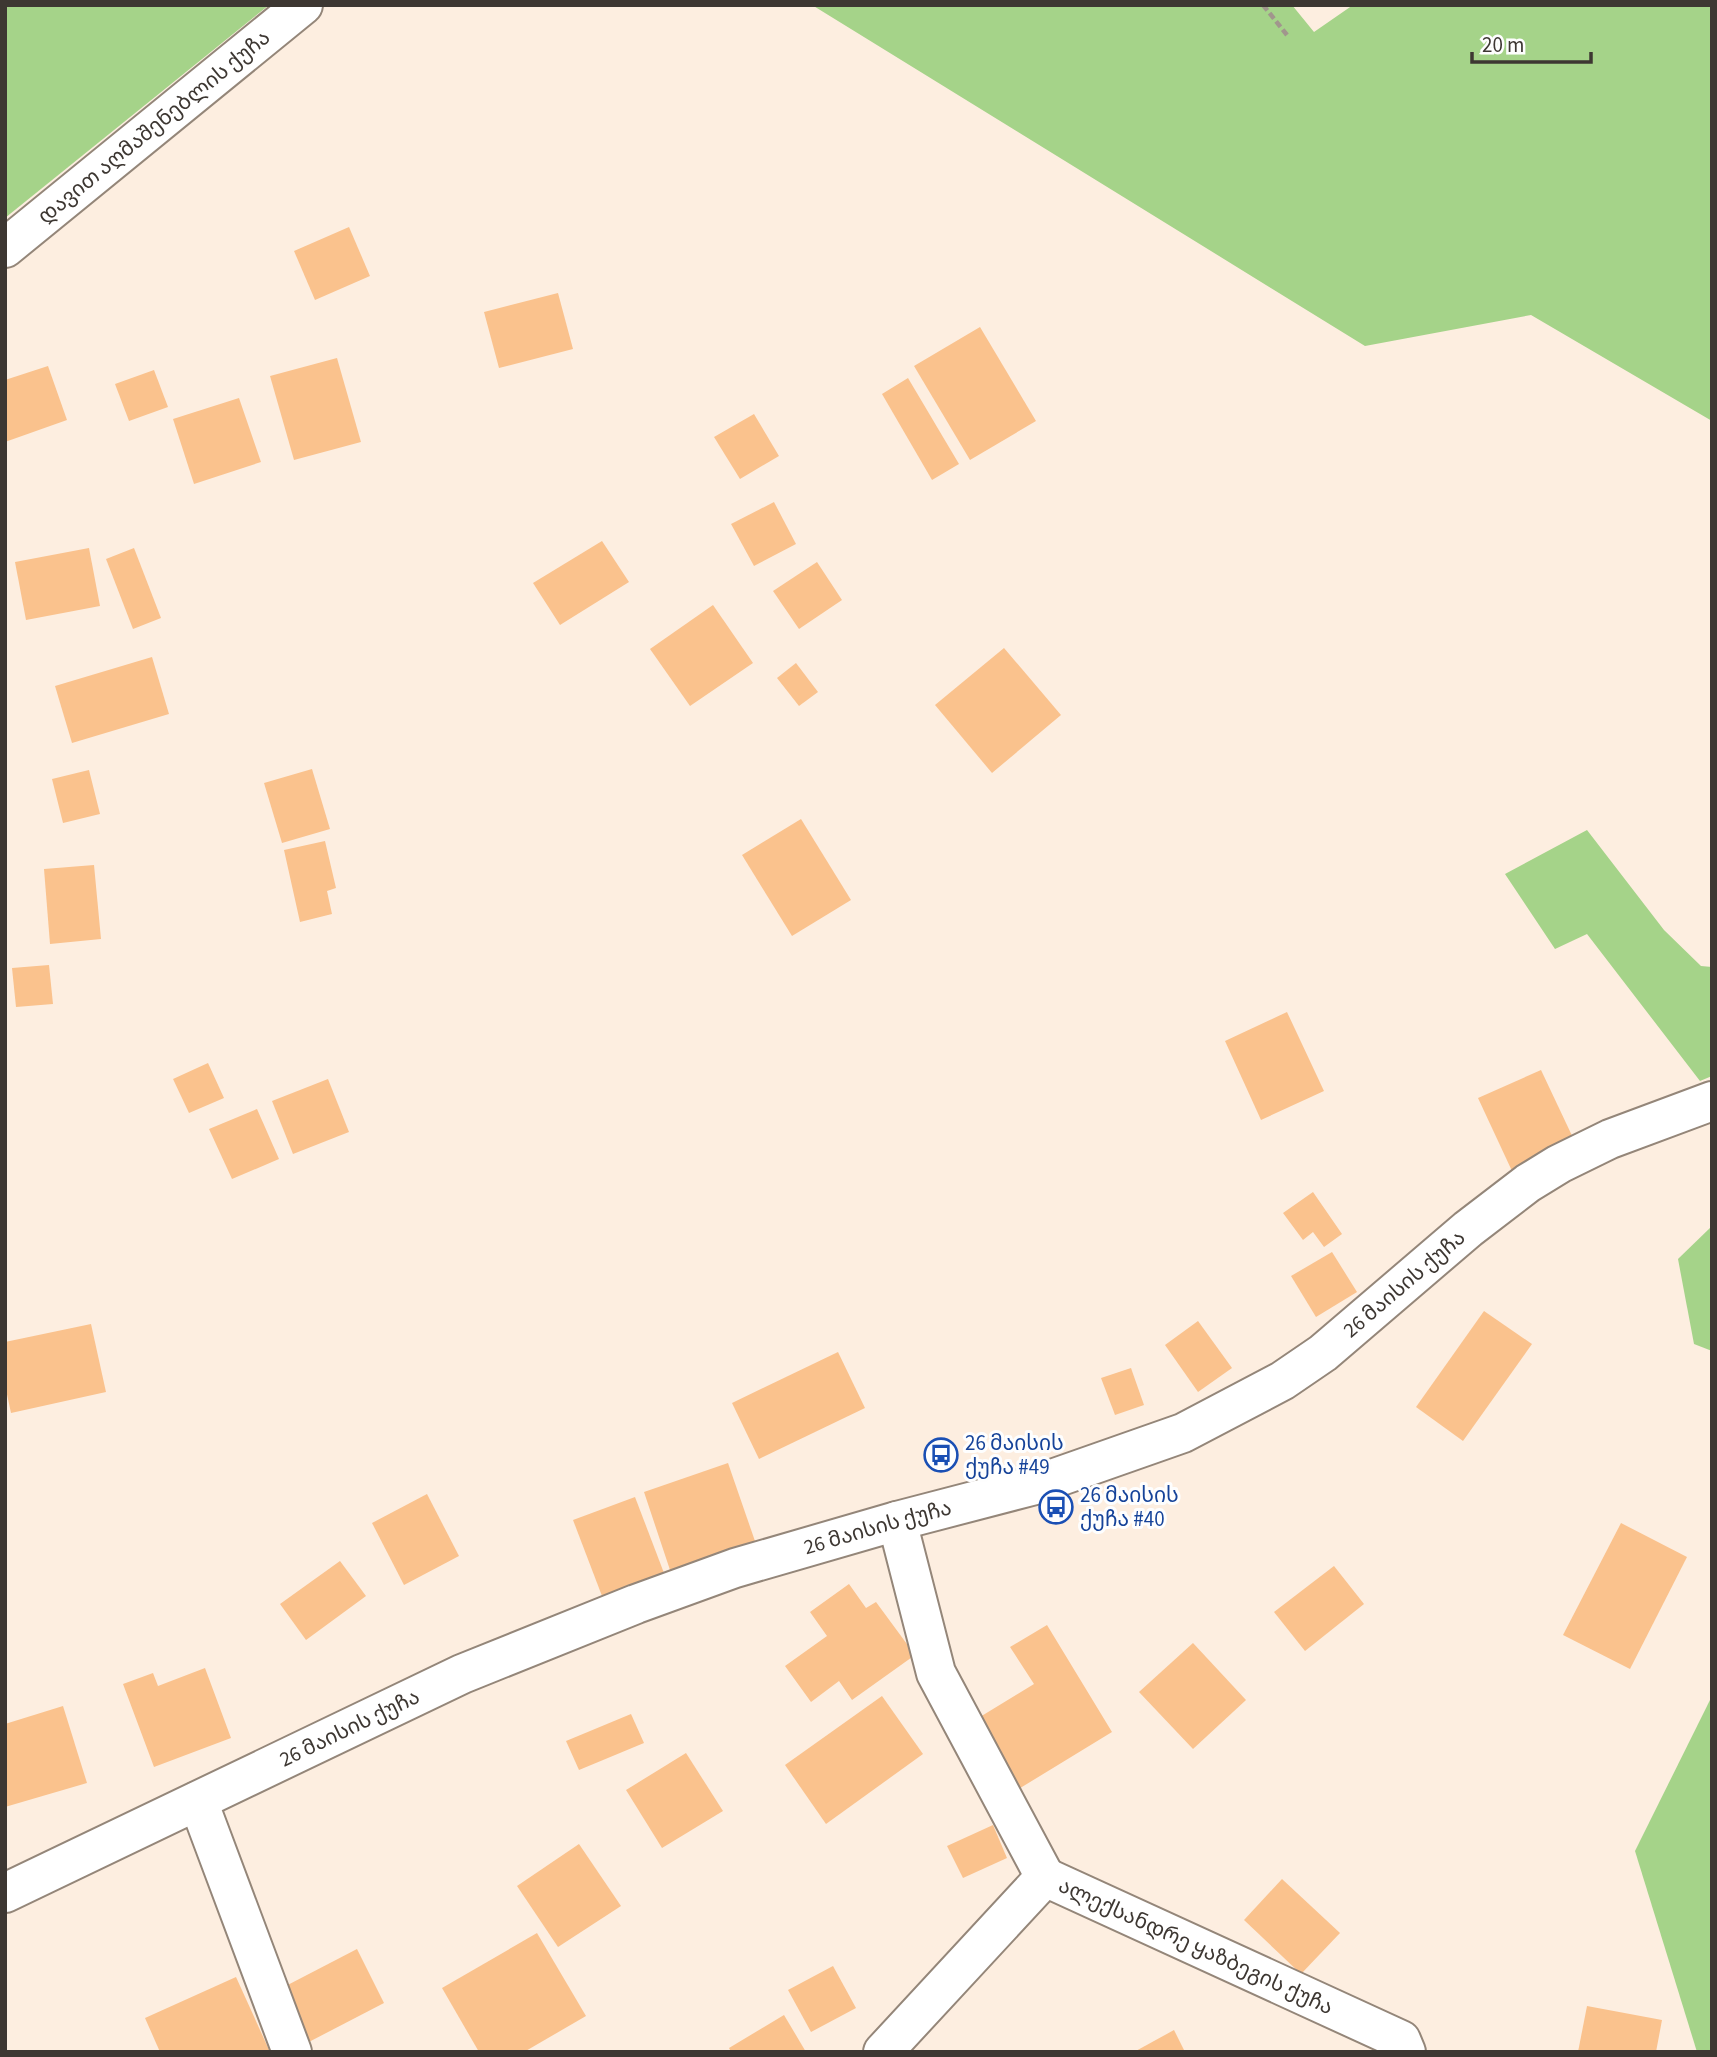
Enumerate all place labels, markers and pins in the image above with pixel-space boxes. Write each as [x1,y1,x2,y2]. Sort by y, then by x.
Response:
place label: 26 მაისის ქუჩა #49 [965,1428,1064,1482]
bus stop icon: 26 მაისის ქუჩა #49 [922,1436,960,1474]
place label: 26 მაისის ქუჩა #40 [1080,1480,1179,1534]
bus stop icon: 26 მაისის ქუჩა #40 [1037,1488,1075,1526]

